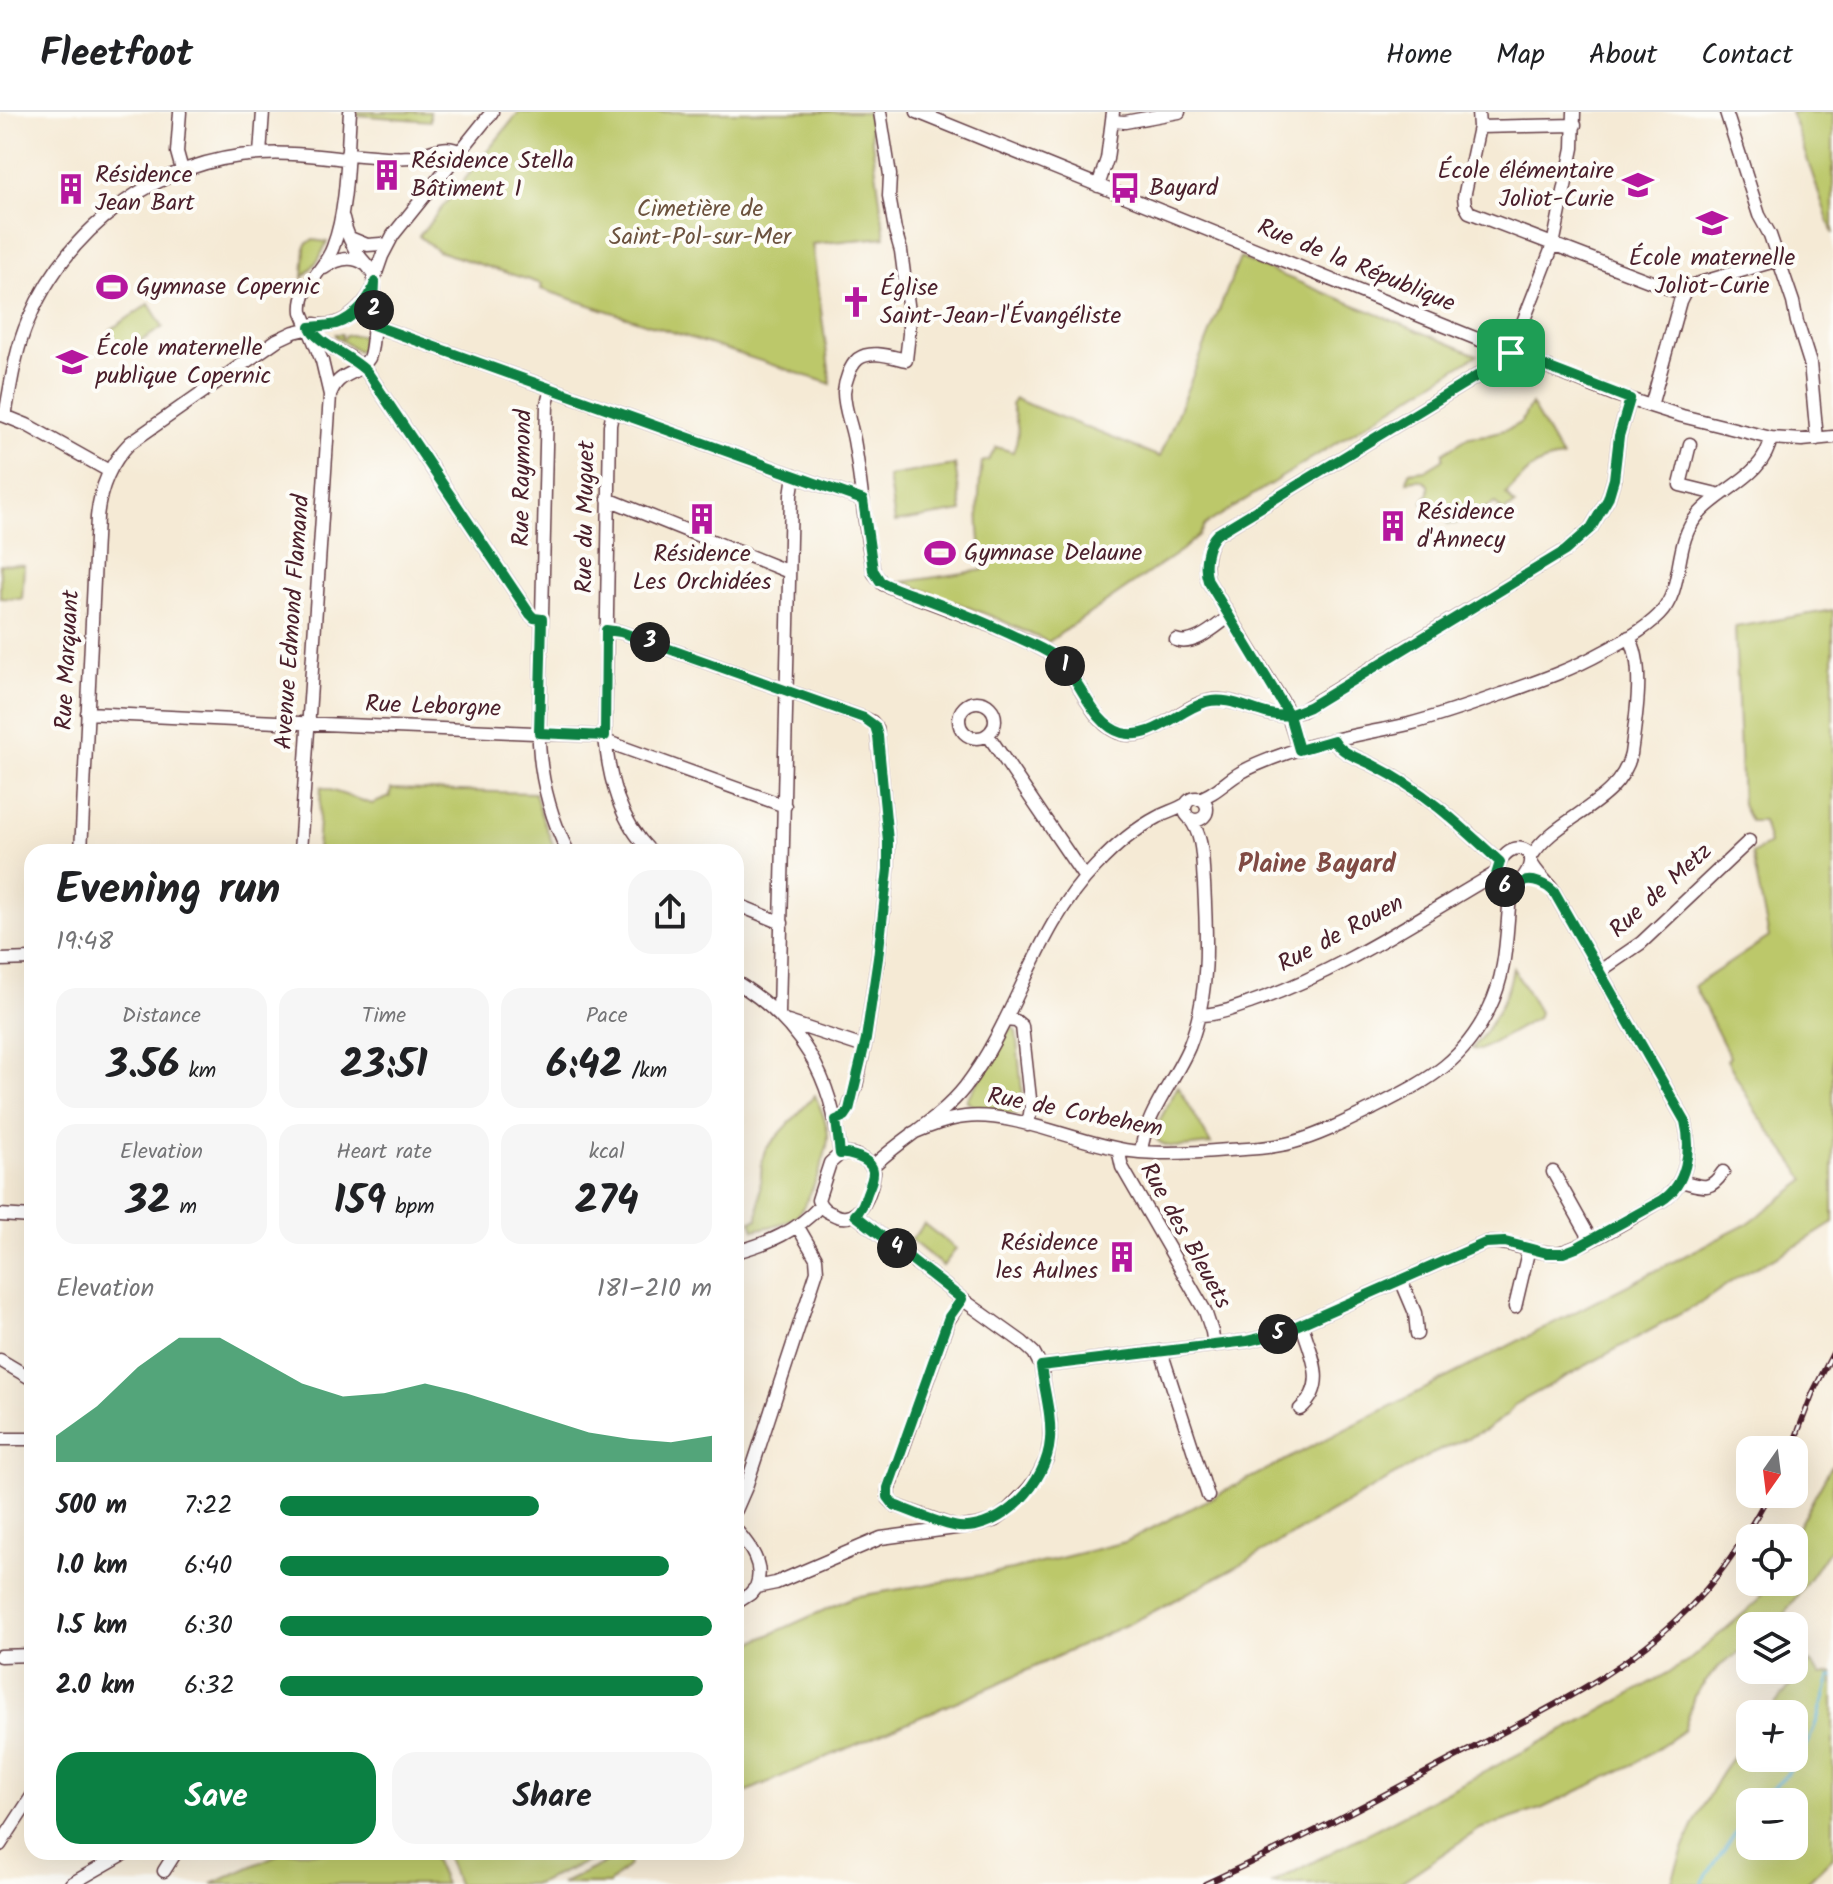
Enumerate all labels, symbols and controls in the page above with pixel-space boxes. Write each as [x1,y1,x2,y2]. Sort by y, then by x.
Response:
text: Fleetfoot [40,25,193,85]
text: Home [1386,33,1452,78]
text: Map [1496,33,1545,78]
text: About [1589,33,1657,78]
text: Contact [1701,33,1793,78]
place label: Résidence Stella Bâtiment 1 [411,142,574,209]
place label: École élémentaire Joliot-Curie [1438,152,1614,219]
place label: Résidence Jean Bart [95,156,195,223]
building icon: Résidence Stella Bâtiment 1 [370,158,404,192]
school or university icon: École élémentaire Joliot-Curie [1621,168,1655,202]
place label: Bayard [1149,169,1219,208]
bus stop icon: Bayard [1108,171,1142,205]
building icon: Résidence Jean Bart [54,172,88,206]
park label: Cimetière de Saint-Pol-sur-Mer [609,190,793,257]
school or university icon: École maternelle Joliot-Curie [1695,206,1729,240]
street label: Rue de la République [1251,208,1461,324]
place label: École maternelle Joliot-Curie [1629,239,1795,306]
place label: Gymnase Copernic [136,268,320,307]
place label: Église Saint-Jean-l'Évangéliste [880,269,1121,336]
sports icon: Gymnase Copernic [95,270,129,304]
church icon: Église Saint-Jean-l'Évangéliste [839,285,873,319]
pin: 2 [354,290,394,330]
text: 2 [368,292,380,327]
pin [1477,319,1545,387]
place label: École maternelle publique Copernic [95,329,271,396]
icon: arrive [1489,331,1533,375]
school or university icon: École maternelle publique Copernic [55,345,89,379]
street label: Rue Raymond [502,408,544,547]
street label: Rue du Muguet [565,440,607,594]
street label: Avenue Edmond Flamand [265,492,321,751]
place label: Résidence d'Annecy [1417,493,1515,560]
building icon: Résidence Les Orchidées [685,502,719,536]
building icon: Résidence d'Annecy [1376,509,1410,543]
place label: Gymnase Delaune [964,534,1142,573]
place label: Résidence Les Orchidées [632,535,772,602]
sports icon: Gymnase Delaune [923,536,957,570]
street label: Rue Marquant [45,588,91,731]
pin: 3 [630,622,670,662]
text: 3 [644,624,656,659]
pin: 1 [1045,646,1085,686]
text: 1 [1062,648,1068,683]
street label: Rue Leborgne [364,685,502,729]
street label: Rue de Metz [1600,834,1722,948]
district label: Plaine Bayard [1238,844,1397,886]
text: Evening run [56,856,280,926]
pin: 6 [1485,867,1525,907]
text: 6 [1499,869,1511,904]
button: share [628,870,712,954]
street label: Rue de Rouen [1271,884,1411,984]
text: 19:48 [56,921,113,963]
text: Distance [122,999,201,1034]
text: Time [362,999,406,1034]
text: Pace [586,999,628,1034]
text: 3.56 [106,1034,180,1098]
text: 23:51 [340,1034,428,1098]
text: 6:42 [546,1034,623,1098]
text: km [180,1054,216,1089]
text: /km [623,1054,667,1089]
street label: Rue de Corbehem [984,1077,1166,1149]
text: Elevation [120,1135,203,1170]
text: Heart rate [336,1135,432,1170]
text: kcal [589,1135,625,1170]
street label: Rue des Bleuets [1129,1156,1241,1316]
text: 32 [126,1170,171,1234]
text: 159 [334,1170,386,1234]
text: 274 [575,1170,639,1234]
text: m [171,1190,197,1225]
text: bpm [386,1190,434,1225]
place label: Résidence les Aulnes [996,1224,1098,1291]
pin: 4 [877,1228,917,1268]
text: 4 [891,1230,903,1265]
building icon: Résidence les Aulnes [1105,1240,1139,1274]
text: Elevation [56,1268,154,1310]
text: 181–210 m [597,1268,712,1310]
pin: 5 [1258,1314,1298,1354]
text: 5 [1272,1316,1284,1351]
north arrow [1736,1436,1808,1508]
map controls [1736,1436,1808,1860]
text: 500 m [56,1485,127,1527]
text: 7:22 [184,1485,233,1527]
button: locate [1736,1524,1808,1596]
text: 1.0 km [56,1545,127,1587]
text: 6:40 [184,1545,232,1587]
text: 1.5 km [56,1605,127,1647]
text: 6:30 [184,1605,233,1647]
button: layers [1736,1612,1808,1684]
text: 2.0 km [56,1665,135,1707]
text: 6:32 [184,1665,235,1707]
button: + [1736,1700,1808,1772]
button: Save [56,1752,376,1844]
button: Share [392,1752,712,1844]
button: − [1736,1788,1808,1860]

